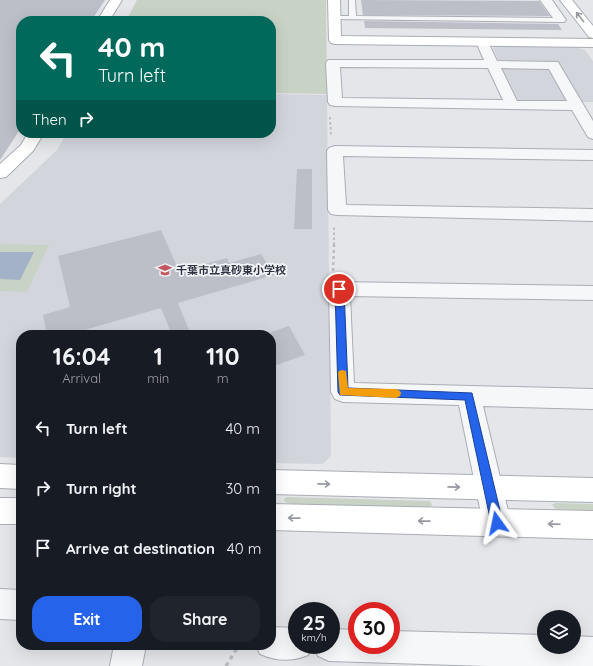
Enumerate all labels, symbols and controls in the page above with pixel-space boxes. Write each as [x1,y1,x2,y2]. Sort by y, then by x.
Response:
one-way arrow [575,11,584,22]
text: 40 m [98,29,165,64]
icon: left [32,32,84,84]
text: Turn left [98,64,166,87]
icon: right [75,108,97,130]
text: Then [32,110,67,129]
school or university icon: 千葉市立真砂東小学校 [157,262,173,278]
place label: 千葉市立真砂東小学校 [176,263,286,277]
pin [322,272,356,306]
icon: arrive [328,278,350,300]
text: 16:04 [53,341,111,371]
text: 1 [154,341,163,371]
text: 110 [206,341,239,371]
text: Arrival [62,370,101,386]
text: min [147,370,169,386]
text: m [217,370,229,386]
icon: left [32,417,54,439]
text: Turn left [66,419,128,438]
text: 40 m [225,419,260,438]
icon: right [32,477,54,499]
text: Turn right [66,479,137,498]
text: 30 m [225,479,260,498]
one-way arrow [317,480,330,487]
one-way arrow [447,483,460,491]
position arrow [476,502,518,544]
one-way arrow [288,514,301,522]
one-way arrow [418,517,431,525]
one-way arrow [548,521,561,528]
icon: arrive [32,537,54,559]
text: Arrive at destination [66,539,215,558]
text: 40 m [227,539,261,558]
button: Exit [32,596,142,642]
button: Share [150,596,260,642]
speed limit sign: 30 [348,602,400,654]
text: 25 [303,610,325,635]
map controls [537,610,581,654]
button: layers [537,610,581,654]
text: km/h [301,631,327,644]

